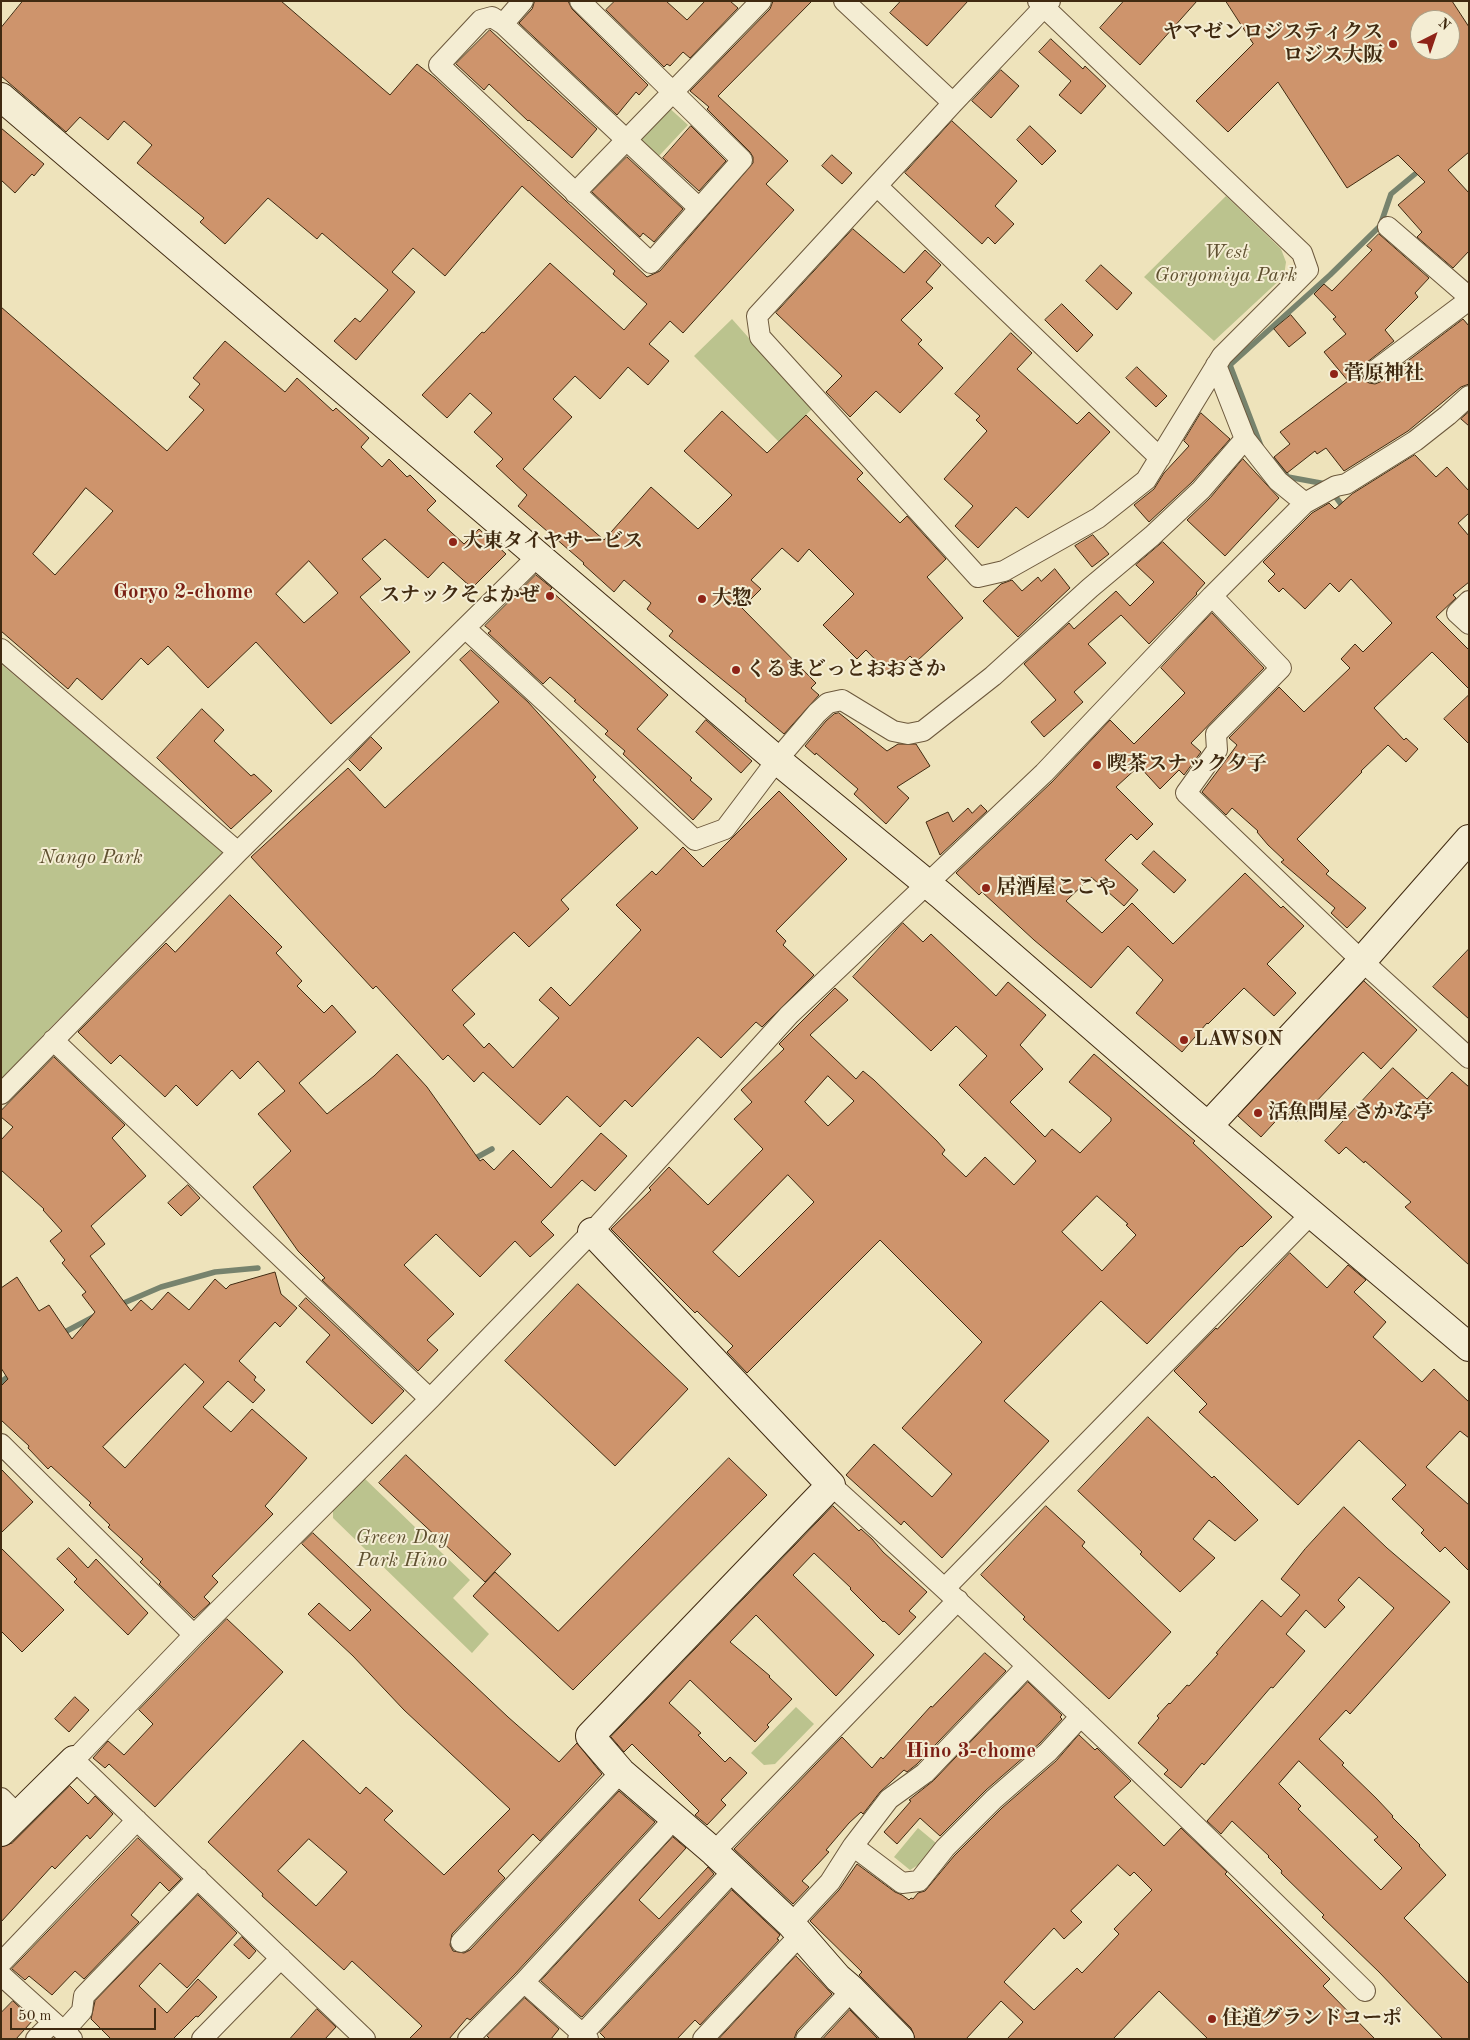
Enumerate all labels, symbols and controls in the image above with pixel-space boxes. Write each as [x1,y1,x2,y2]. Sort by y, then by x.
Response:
north arrow [1410,10,1460,60]
text: N [1436,16,1453,33]
place label: ヤマゼンロジスティクス ロジス大阪 [1163,21,1383,68]
marker: ヤマゼンロジスティクス ロジス大阪 [1387,38,1399,50]
park label: West Goryomiya Park [1155,241,1297,288]
place label: 菅原神社 [1344,362,1424,386]
marker: 菅原神社 [1328,368,1340,380]
place label: 大東タイヤサービス [463,530,643,554]
marker: 大東タイヤサービス [447,536,459,548]
district label: Goryo 2-chome [113,579,253,605]
place label: スナックそよかぜ [380,584,540,608]
place label: 大惣 [712,587,752,611]
marker: スナックそよかぜ [544,590,556,602]
marker: 大惣 [696,593,708,605]
place label: くるまどっとおおさか [746,658,946,682]
marker: くるまどっとおおさか [730,664,742,676]
place label: 喫茶スナック夕子 [1107,753,1267,777]
marker: 喫茶スナック夕子 [1091,759,1103,771]
park label: Nango Park [39,846,143,870]
place label: 居酒屋ここや [996,876,1116,900]
marker: 居酒屋ここや [980,882,992,894]
place label: LAWSON [1194,1028,1283,1052]
marker: LAWSON [1178,1034,1190,1046]
place label: 活魚問屋 さかな亭 [1268,1101,1434,1125]
marker: 活魚問屋 さかな亭 [1252,1107,1264,1119]
park label: Green Day Park Hino [356,1526,448,1573]
district label: Hino 3-chome [906,1738,1036,1764]
scale bar [12,1998,159,2030]
place label: 住道グランドコーポ [1222,2007,1402,2031]
text: 50 m [18,2009,52,2024]
marker: 住道グランドコーポ [1206,2013,1218,2025]

